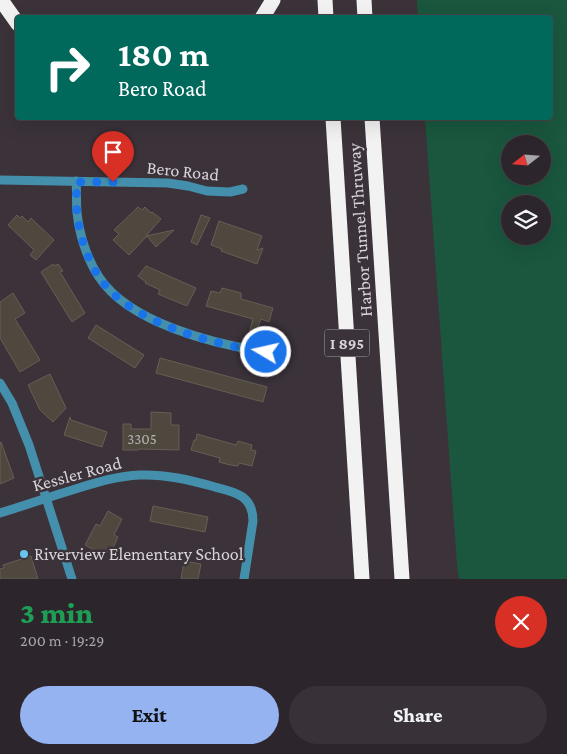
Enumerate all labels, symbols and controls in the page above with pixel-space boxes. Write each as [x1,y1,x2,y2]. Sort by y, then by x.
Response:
icon: right [35,35,100,100]
text: 180 m [118,35,209,74]
text: Bero Road [118,76,207,101]
pin [92,131,134,182]
north arrow [501,135,551,185]
map controls [501,135,551,245]
icon: arrive [99,138,127,166]
street label: Harbor Tunnel Thruway [344,142,376,318]
street label: Bero Road [146,157,221,185]
button: layers [501,195,551,245]
position arrow [239,325,291,377]
road number: I 895 [324,329,370,356]
house number: 3305 [127,431,157,447]
street label: Kessler Road [30,452,124,495]
place label: Riverview Elementary School [34,544,244,564]
marker: Riverview Elementary School [18,548,30,560]
text: 3 min [20,596,93,629]
button: close [495,596,547,648]
text: 200 m · 19:29 [20,632,104,649]
button: Exit [20,686,279,744]
button: Share [289,686,547,744]

